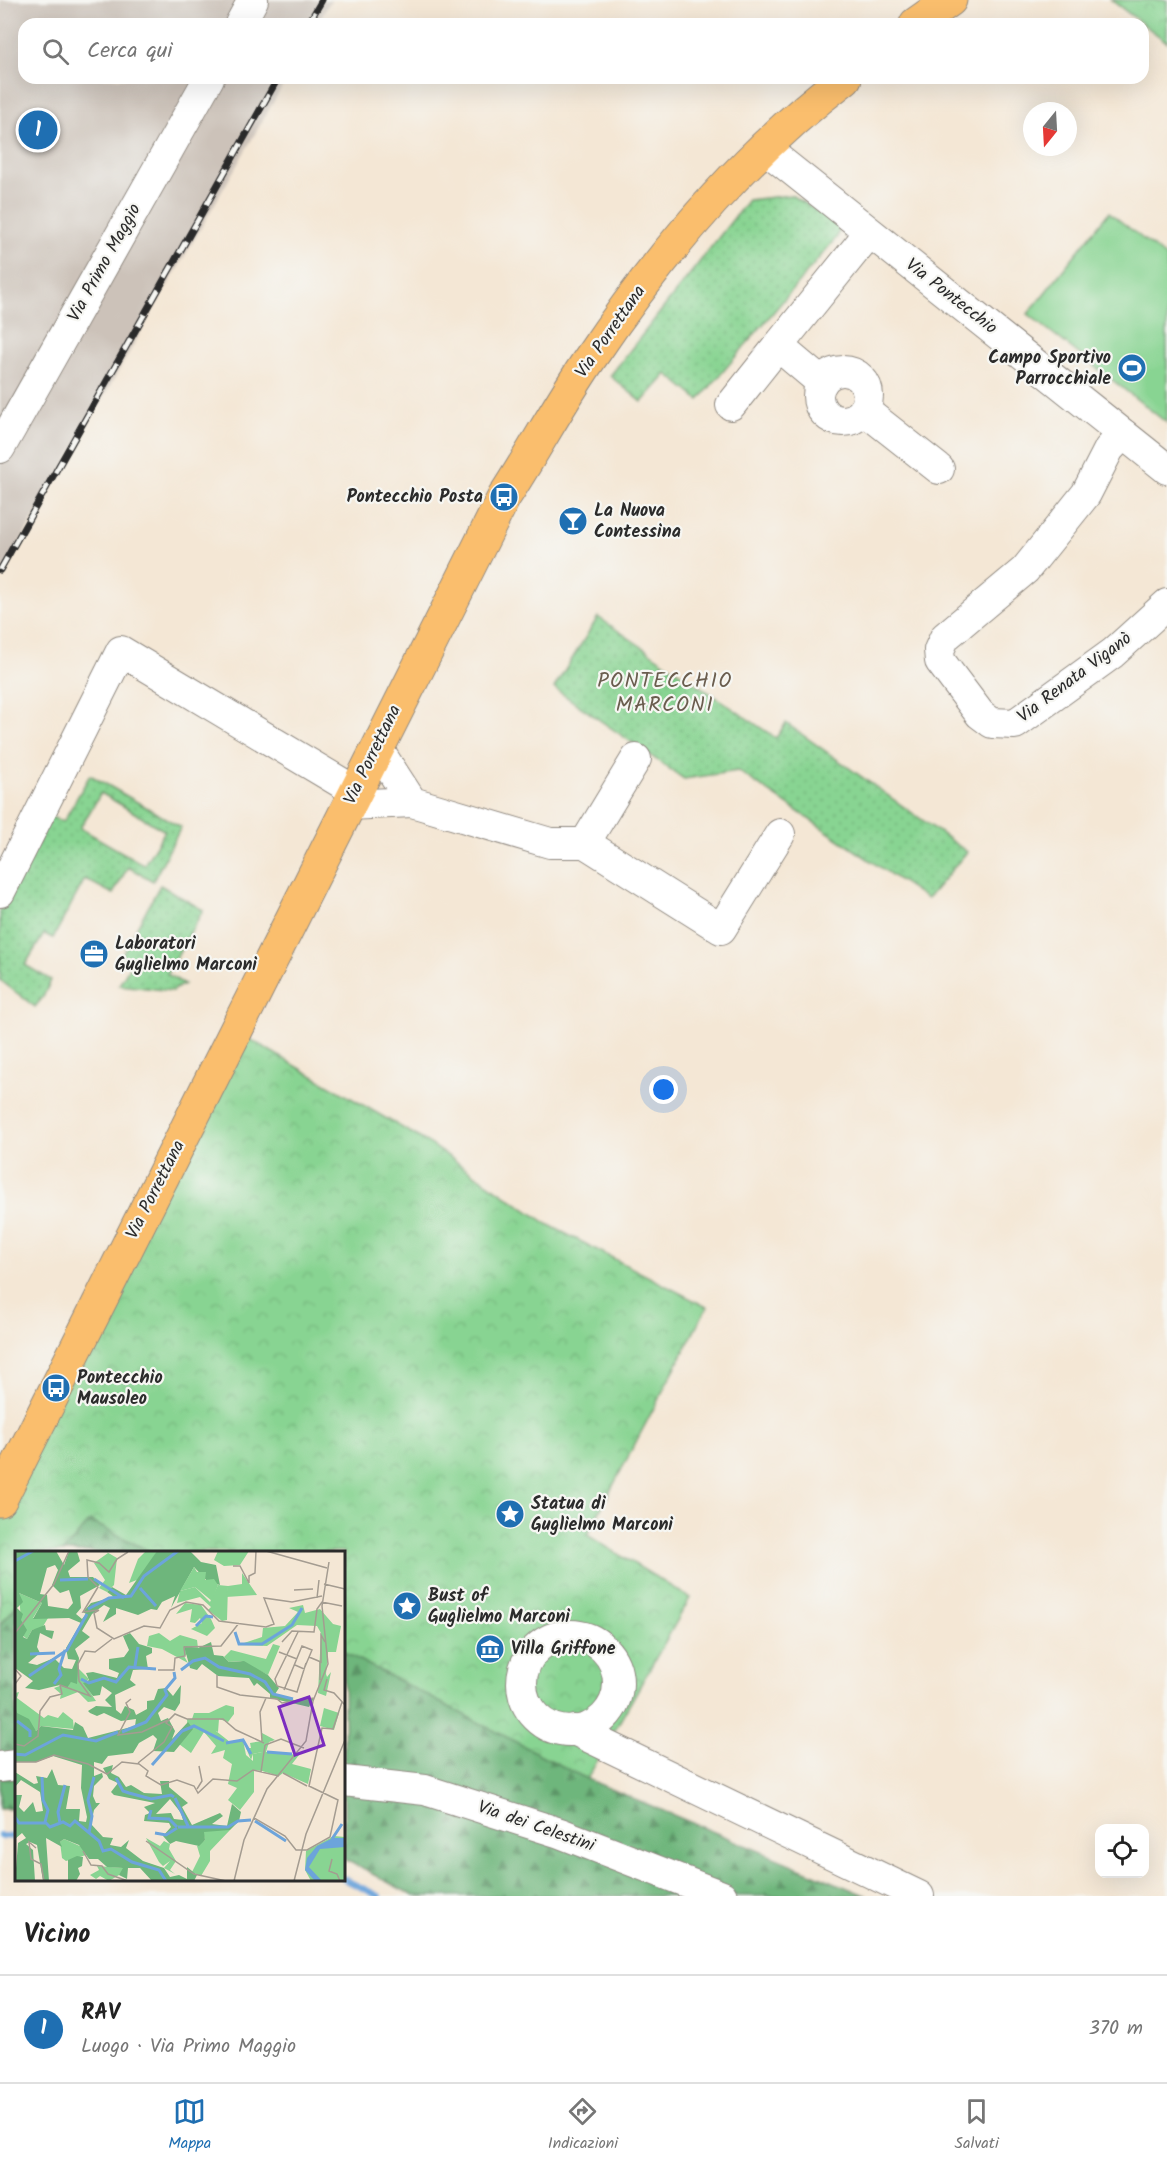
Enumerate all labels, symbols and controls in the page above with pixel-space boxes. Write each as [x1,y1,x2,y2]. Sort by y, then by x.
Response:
search box [18,18,1149,84]
text: Cerca qui [87,34,173,69]
icon: search [39,35,72,68]
north arrow [1023,102,1077,156]
pin: 1 [18,108,57,152]
street label: Via Primo Maggio [60,198,150,328]
street label: Via Pontecchio [899,252,1003,342]
street label: Via Porrettana [568,280,654,384]
place label: Campo Sportivo Parrocchiale [988,344,1111,394]
sports icon: Campo Sportivo Parrocchiale [1116,352,1148,384]
bus stop icon: Pontecchio Posta [488,481,520,513]
place label: Pontecchio Posta [347,483,483,512]
place label: La Nuova Contessina [594,497,681,547]
bar icon: La Nuova Contessina [557,505,589,537]
street label: Via Renata Viganò [1011,625,1139,731]
district label: PONTECCHIO MARCONI [597,665,733,722]
street label: Via Porrettana [336,700,410,810]
place label: Laboratori Guglielmo Marconi [115,930,257,980]
office icon: Laboratori Guglielmo Marconi [78,938,110,970]
your location [649,1075,678,1104]
street label: Via Porrettana [119,1135,193,1245]
place label: Pontecchio Mausoleo [77,1364,163,1414]
bus stop icon: Pontecchio Mausoleo [40,1372,72,1404]
place label: Statua di Guglielmo Marconi [531,1490,673,1540]
place icon: Statua di Guglielmo Marconi [494,1498,526,1530]
inset map [15,1551,345,1881]
place label: Bust of Guglielmo Marconi [428,1582,570,1632]
place icon: Bust of Guglielmo Marconi [391,1590,423,1622]
museum icon: Villa Griffone [474,1633,506,1665]
place label: Villa Griffone [511,1635,616,1664]
street label: Via dei Celestini [473,1793,599,1861]
map controls [1095,1824,1149,1878]
button: locate [1095,1824,1149,1878]
text: Vicino [24,1914,90,1956]
text: RAV [81,1996,120,2031]
text: 1 [40,2013,47,2045]
text: 370 m [1088,2013,1143,2045]
text: Luogo · Via Primo Maggio [81,2031,296,2063]
tab: Mappa [168,2095,211,2156]
tab: Indicazioni [548,2095,618,2156]
tab: Salvati [955,2095,999,2156]

